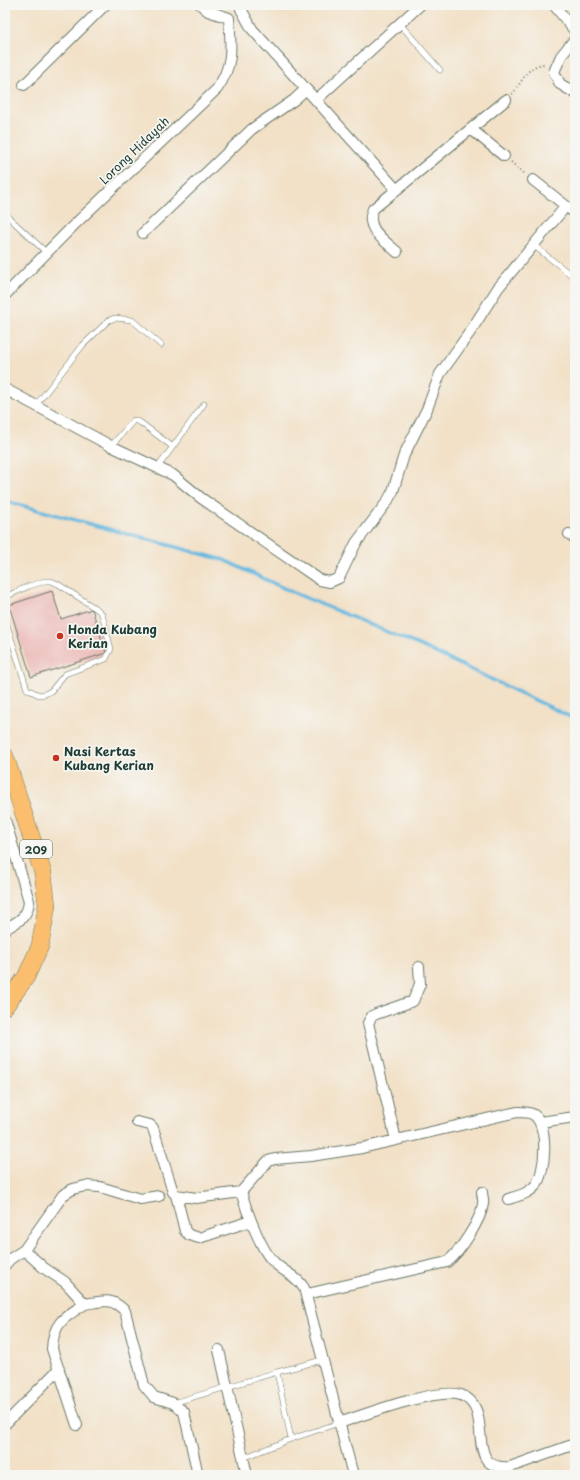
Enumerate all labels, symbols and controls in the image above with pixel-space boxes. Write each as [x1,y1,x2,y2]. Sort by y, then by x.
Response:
street label: Lorong Hidayah [95,112,173,188]
place label: Honda Kubang Kerian [68,620,157,652]
marker: Honda Kubang Kerian [55,631,65,641]
place label: Nasi Kertas Kubang Kerian [64,742,154,774]
marker: Nasi Kertas Kubang Kerian [51,753,61,763]
road number: 209 [20,840,52,858]

